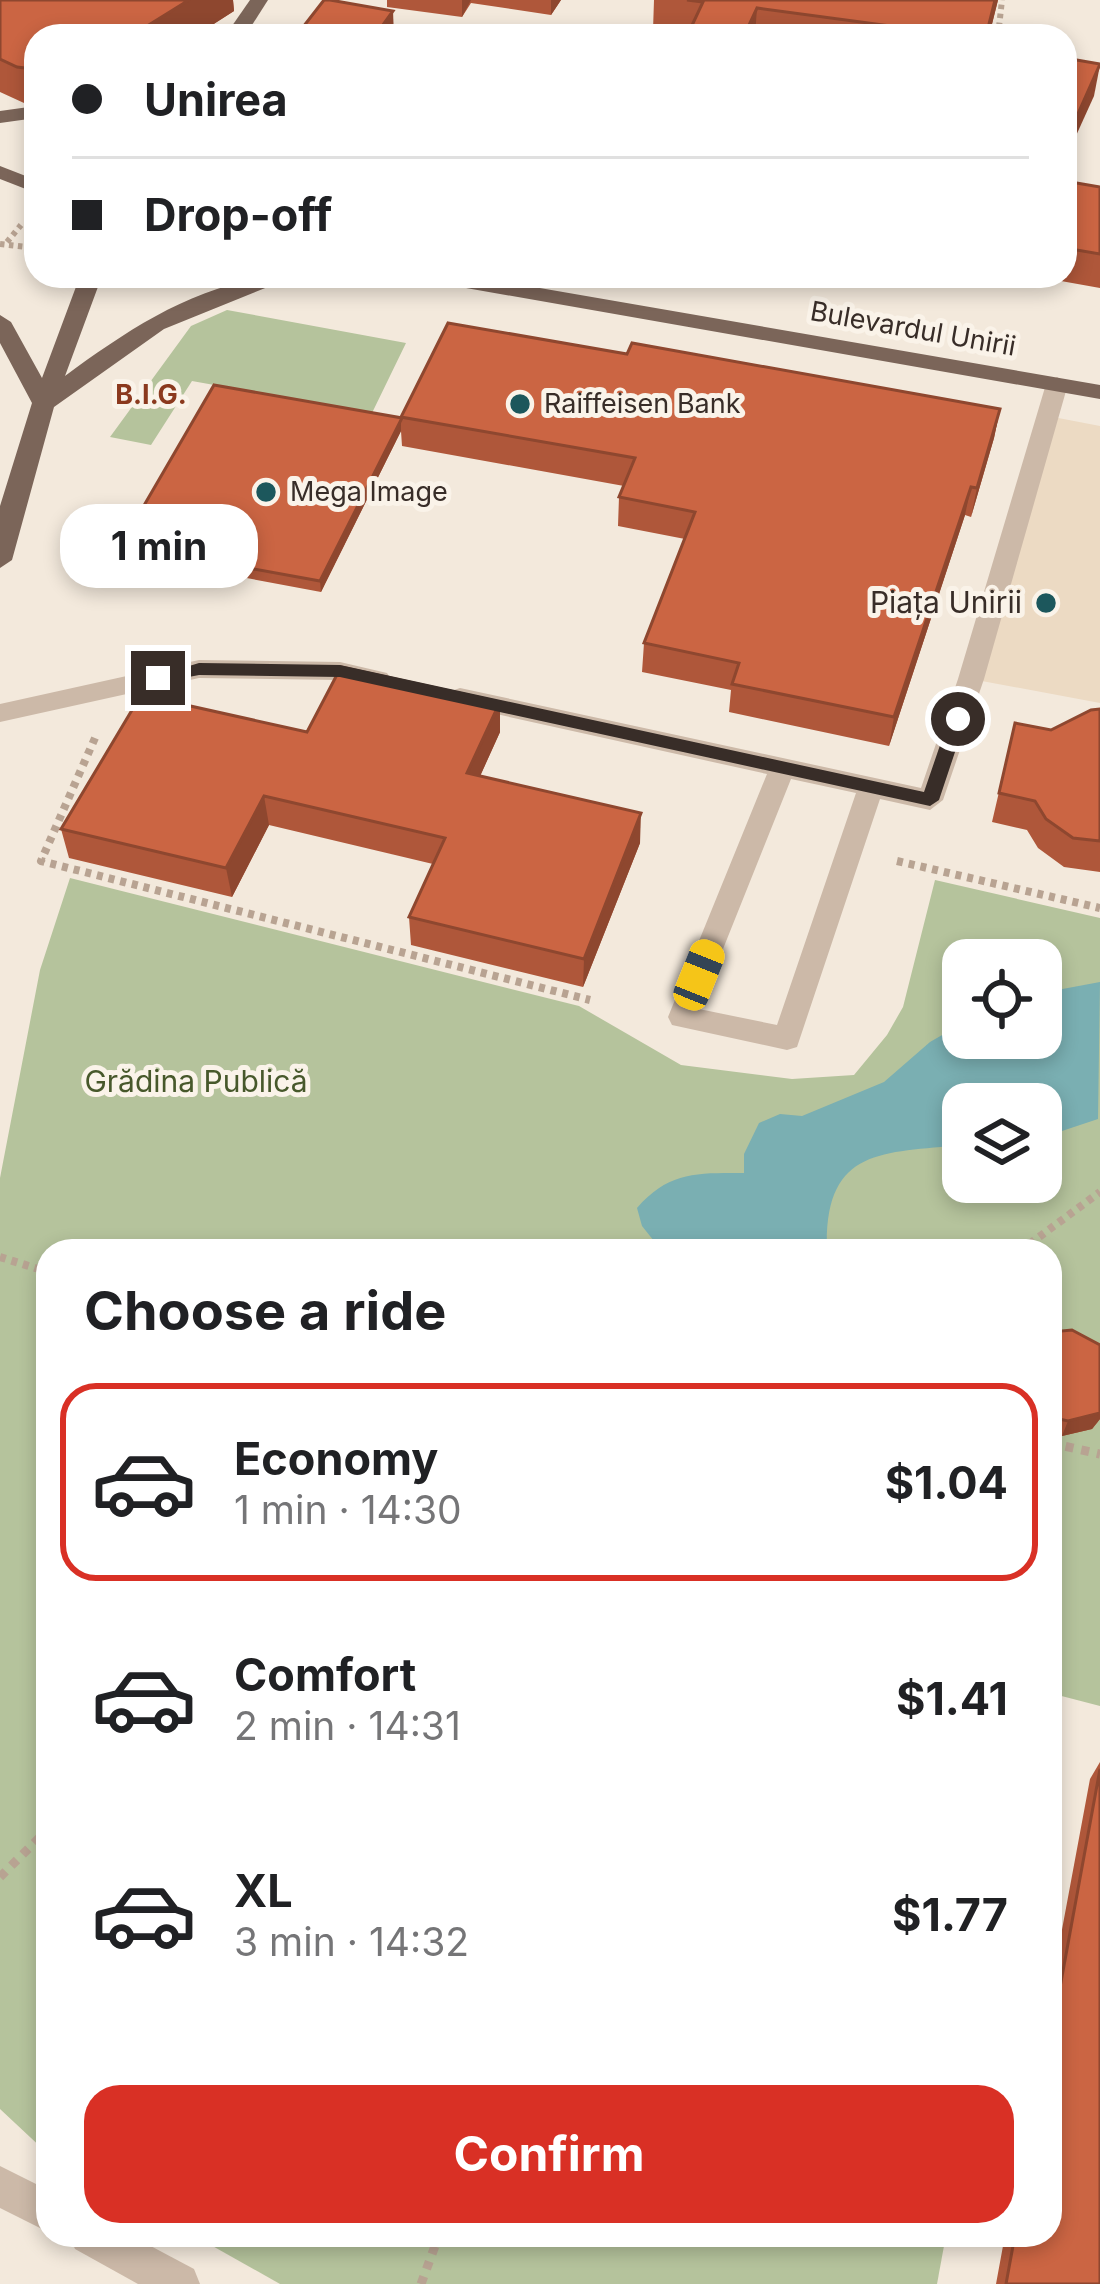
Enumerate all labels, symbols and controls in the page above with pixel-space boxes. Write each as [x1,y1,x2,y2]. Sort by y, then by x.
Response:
text: Unirea [144,72,288,127]
text: Drop-off [144,187,332,242]
street label: Bulevardul Unirii [808,294,1018,363]
district label: B.I.G. [115,378,187,411]
place label: Raiffeisen Bank [544,387,741,420]
marker: Raiffeisen Bank [507,391,533,417]
place label: Mega Image [290,475,448,508]
marker: Mega Image [253,479,279,505]
callout: 1 min [59,504,257,588]
text: 1 min [111,522,207,569]
place label: Piața Unirii [870,584,1022,621]
marker: Piața Unirii [1033,590,1059,616]
route end [131,651,185,705]
route start [931,692,985,746]
car [669,935,729,1015]
map controls [942,939,1062,1203]
button: locate [942,939,1062,1059]
park label: Grădina Publică [84,1063,308,1099]
button: layers [942,1083,1062,1203]
text: Choose a ride [84,1278,446,1343]
icon: car [90,1428,198,1536]
text: Economy [234,1431,438,1486]
text: $1.04 [885,1455,1008,1510]
text: 1 min · 14:30 [234,1486,462,1533]
icon: car [90,1644,198,1752]
text: Comfort [234,1647,416,1702]
text: $1.41 [896,1671,1008,1726]
text: 2 min · 14:31 [234,1702,461,1749]
icon: car [90,1860,198,1968]
text: XL [234,1863,293,1918]
text: $1.77 [892,1887,1008,1942]
text: 3 min · 14:32 [234,1918,469,1965]
button: Confirm [84,2085,1014,2223]

